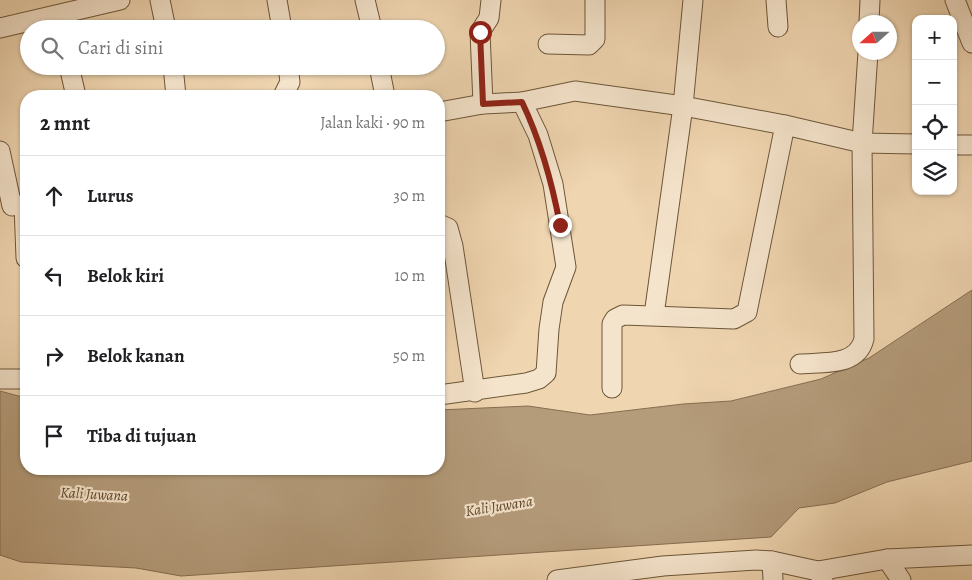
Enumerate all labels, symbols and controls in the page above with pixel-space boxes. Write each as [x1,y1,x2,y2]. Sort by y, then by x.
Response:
north arrow [852,15,897,60]
map controls [912,15,957,195]
button: + [912,15,957,60]
search box [20,20,445,75]
route start [469,21,492,44]
icon: search [38,34,66,62]
text: Cari di sini [78,35,163,61]
button: − [912,60,957,105]
button: locate [912,105,957,150]
text: 2 mnt [40,109,90,137]
text: Jalan kaki · 90 m [320,112,425,134]
button: layers [912,150,957,195]
icon: ahead [40,182,68,210]
text: Lurus [87,183,133,209]
text: 30 m [393,185,425,207]
route end [549,214,572,237]
icon: left [40,262,68,290]
text: Belok kiri [87,263,164,289]
text: 10 m [395,265,425,287]
icon: right [40,342,68,370]
text: Belok kanan [87,343,185,369]
text: 50 m [393,345,425,367]
icon: arrive [40,422,68,450]
text: Tiba di tujuan [87,423,196,449]
water label: Kali Juwana [60,482,128,506]
water label: Kali Juwana [464,491,534,521]

